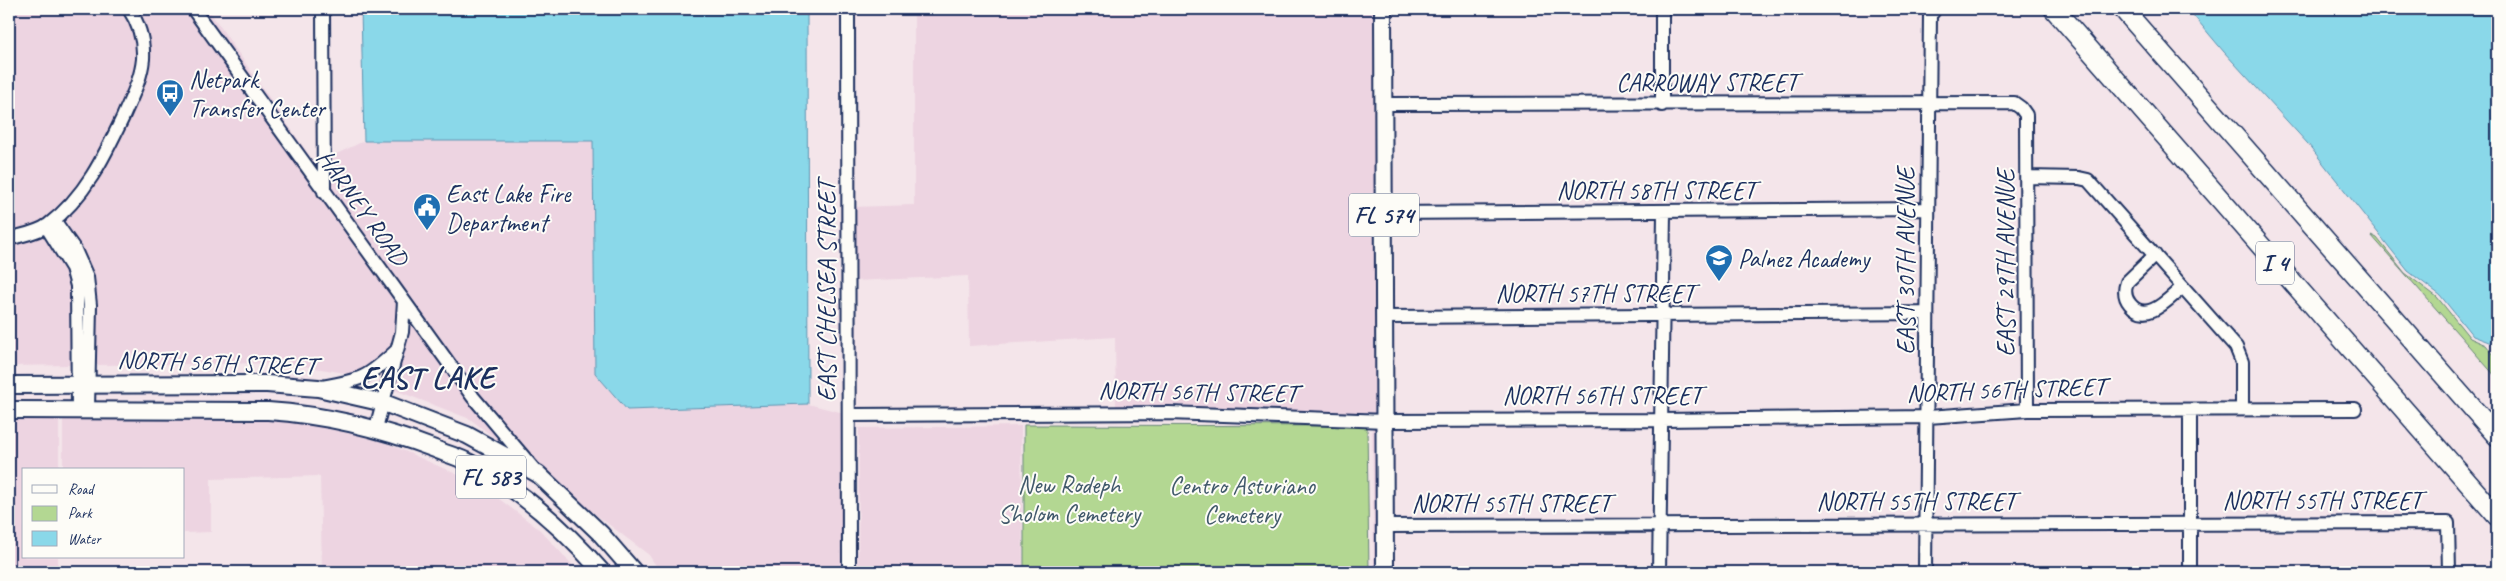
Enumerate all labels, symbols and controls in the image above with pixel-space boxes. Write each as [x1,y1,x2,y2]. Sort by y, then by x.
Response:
place label: Netpark Transfer Center [189,64,327,125]
street label: CARROWAY STREET [1616,67,1804,99]
bus stop icon: Netpark Transfer Center [155,78,185,117]
street label: HARNEY ROAD [309,143,417,274]
street label: EAST 30TH AVENUE [1890,165,1922,354]
street label: EAST 29TH AVENUE [1990,167,2022,356]
street label: EAST CHELSEA STREET [811,175,843,402]
street label: NORTH 58TH STREET [1556,175,1762,207]
place label: East Lake Fire Department [446,178,572,239]
public building icon: East Lake Fire Department [412,192,442,231]
road number: FL 574 [1349,194,1419,236]
road number: I 4 [2256,242,2294,284]
school or university icon: Palnez Academy [1704,243,1734,282]
place label: Palnez Academy [1738,243,1872,275]
street label: NORTH 57TH STREET [1495,278,1701,310]
street label: NORTH 56TH STREET [117,344,324,383]
district label: EAST LAKE [361,359,498,397]
street label: NORTH 56TH STREET [1906,370,2113,409]
street label: NORTH 56TH STREET [1098,374,1304,410]
street label: NORTH 56TH STREET [1502,380,1708,412]
road number: FL 583 [456,456,526,498]
legend [22,468,185,558]
park label: New Rodeph Sholom Cemetery [998,469,1143,530]
park label: Centro Asturiano Cemetery [1169,470,1316,531]
text: Road [68,480,95,499]
street label: NORTH 55TH STREET [2222,485,2428,517]
street label: NORTH 55TH STREET [1816,486,2022,518]
street label: NORTH 55TH STREET [1411,488,1617,520]
text: Park [68,504,93,523]
text: Water [68,530,102,549]

